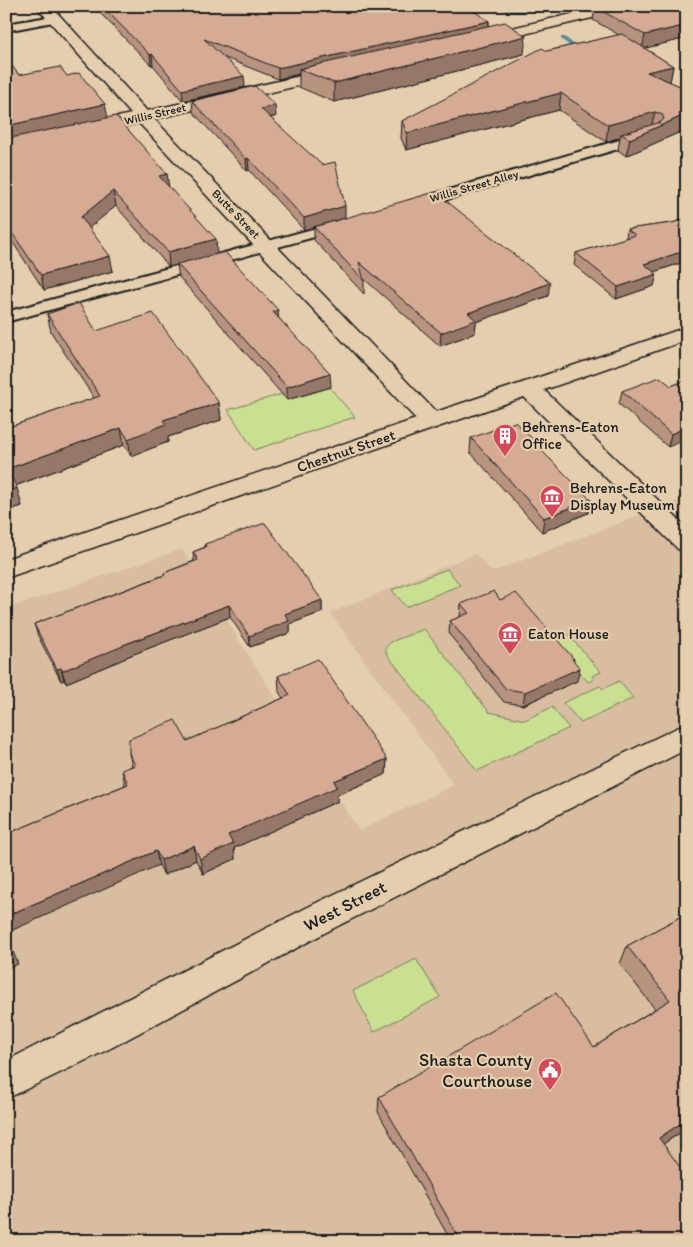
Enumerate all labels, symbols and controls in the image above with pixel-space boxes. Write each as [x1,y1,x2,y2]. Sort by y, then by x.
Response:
street label: Willis Street [123,100,188,128]
street label: Willis Street Alley [428,167,520,205]
street label: Butte Street [209,186,263,242]
place label: Behrens-Eaton Office [522,418,619,453]
building icon: Behrens-Eaton Office [492,423,518,457]
street label: Chestnut Street [294,426,398,476]
place label: Behrens-Eaton Display Museum [570,479,675,514]
museum icon: Behrens-Eaton Display Museum [539,484,565,518]
museum icon: Eaton House [497,621,523,655]
place label: Eaton House [528,625,609,643]
street label: West Street [300,876,390,936]
place label: Shasta County Courthouse [419,1049,532,1092]
public building icon: Shasta County Courthouse [537,1057,563,1091]

